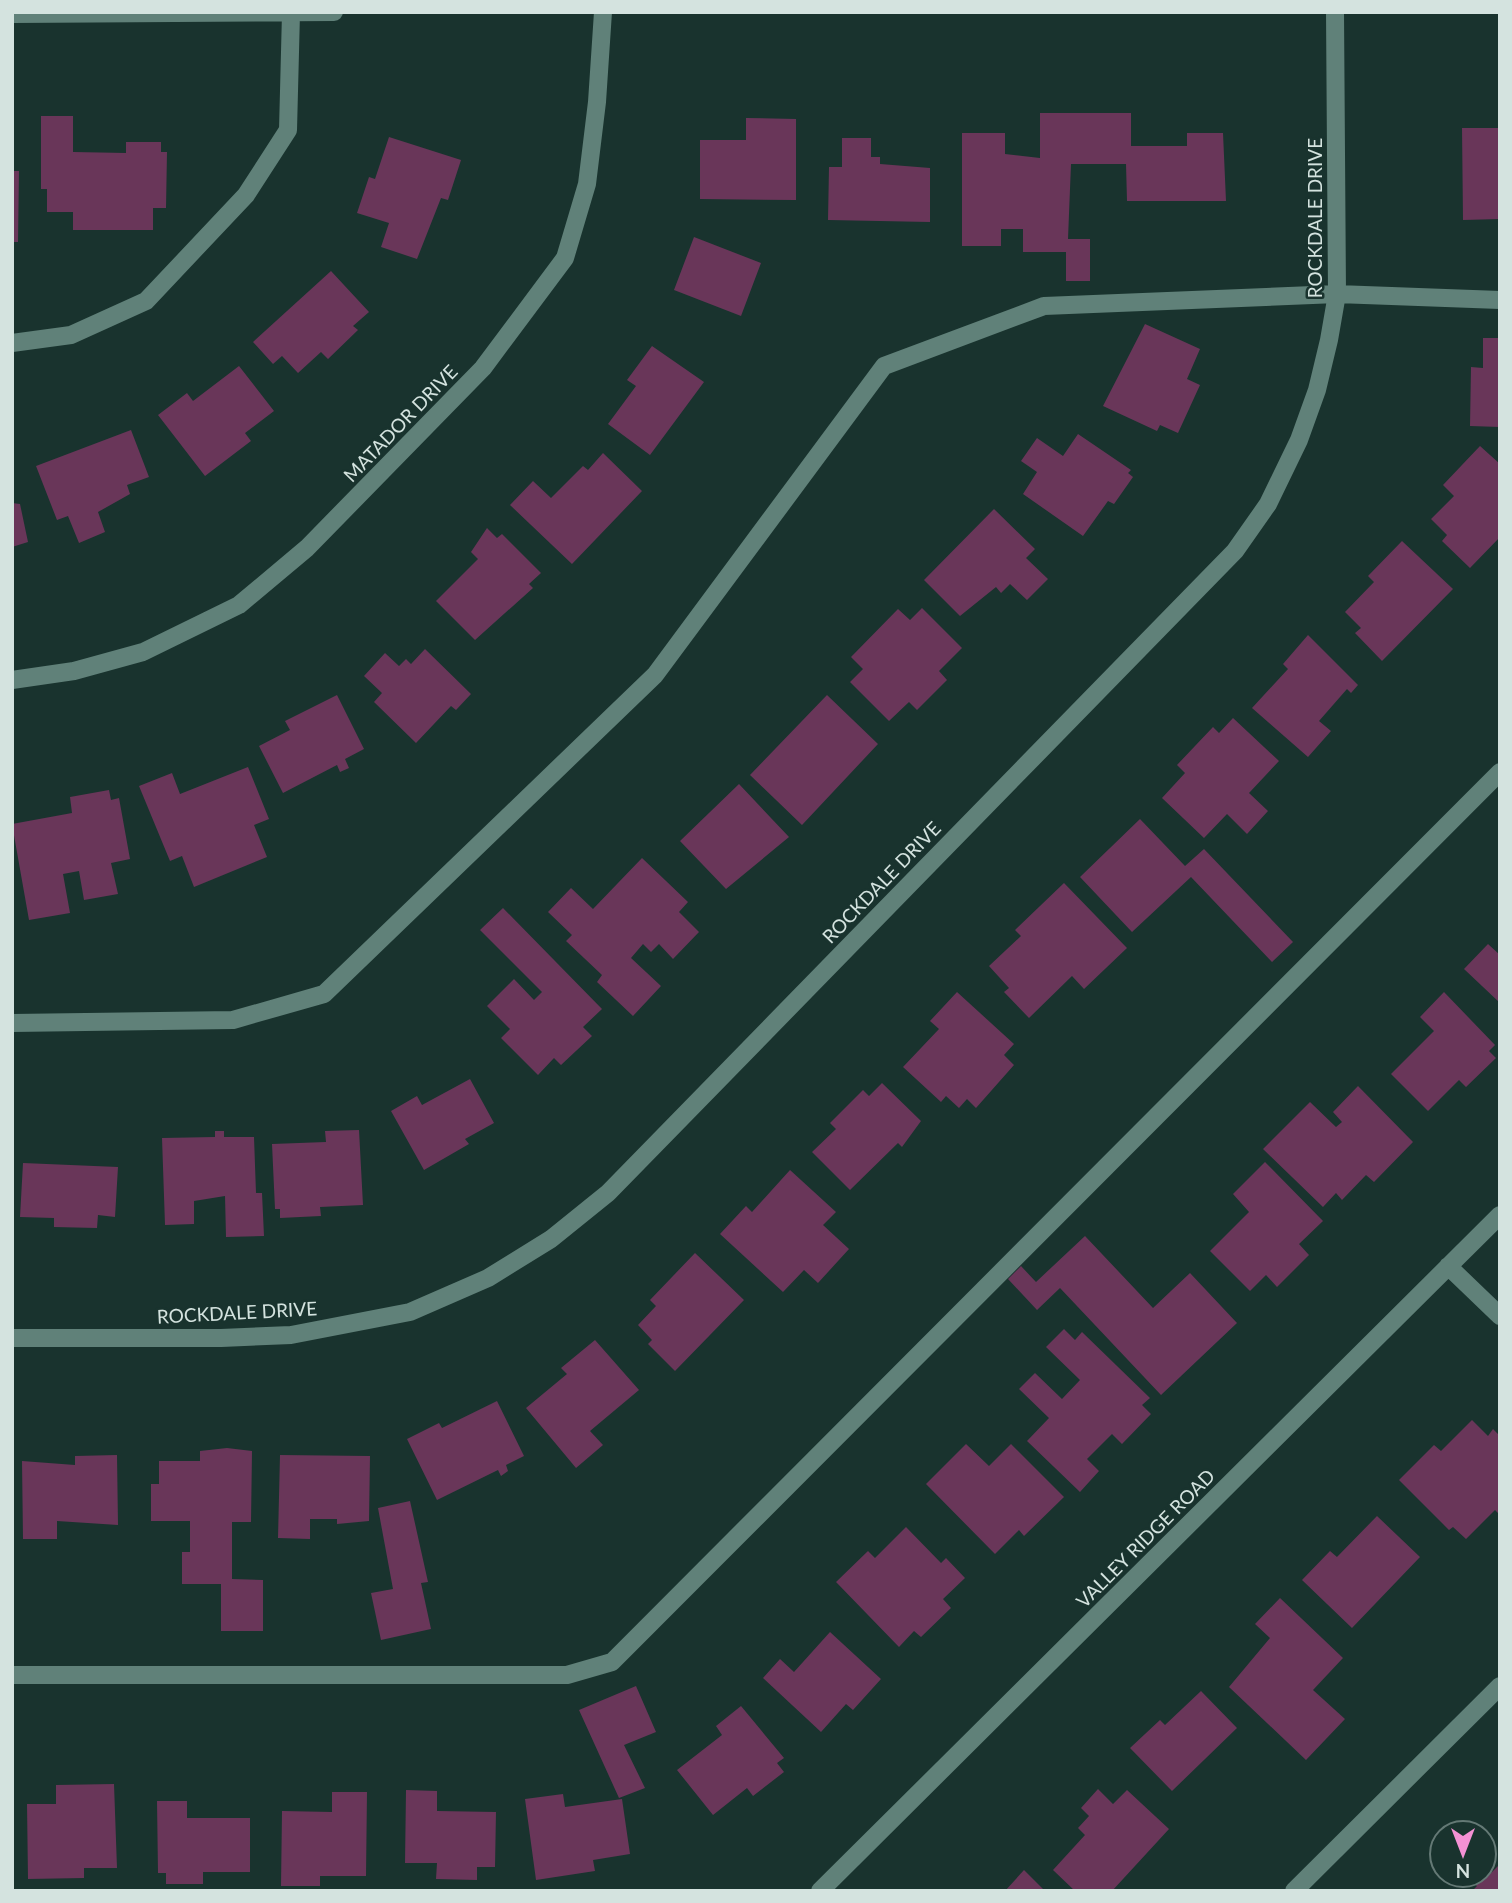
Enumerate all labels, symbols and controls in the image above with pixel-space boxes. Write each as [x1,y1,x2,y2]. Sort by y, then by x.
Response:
street label: ROCKDALE DRIVE [1303,138,1326,298]
street label: MATADOR DRIVE [338,360,462,486]
street label: ROCKDALE DRIVE [817,816,945,948]
street label: ROCKDALE DRIVE [156,1296,318,1328]
street label: VALLEY RIDGE ROAD [1071,1464,1219,1612]
north arrow [1428,1819,1498,1889]
text: N [1456,1860,1470,1883]

